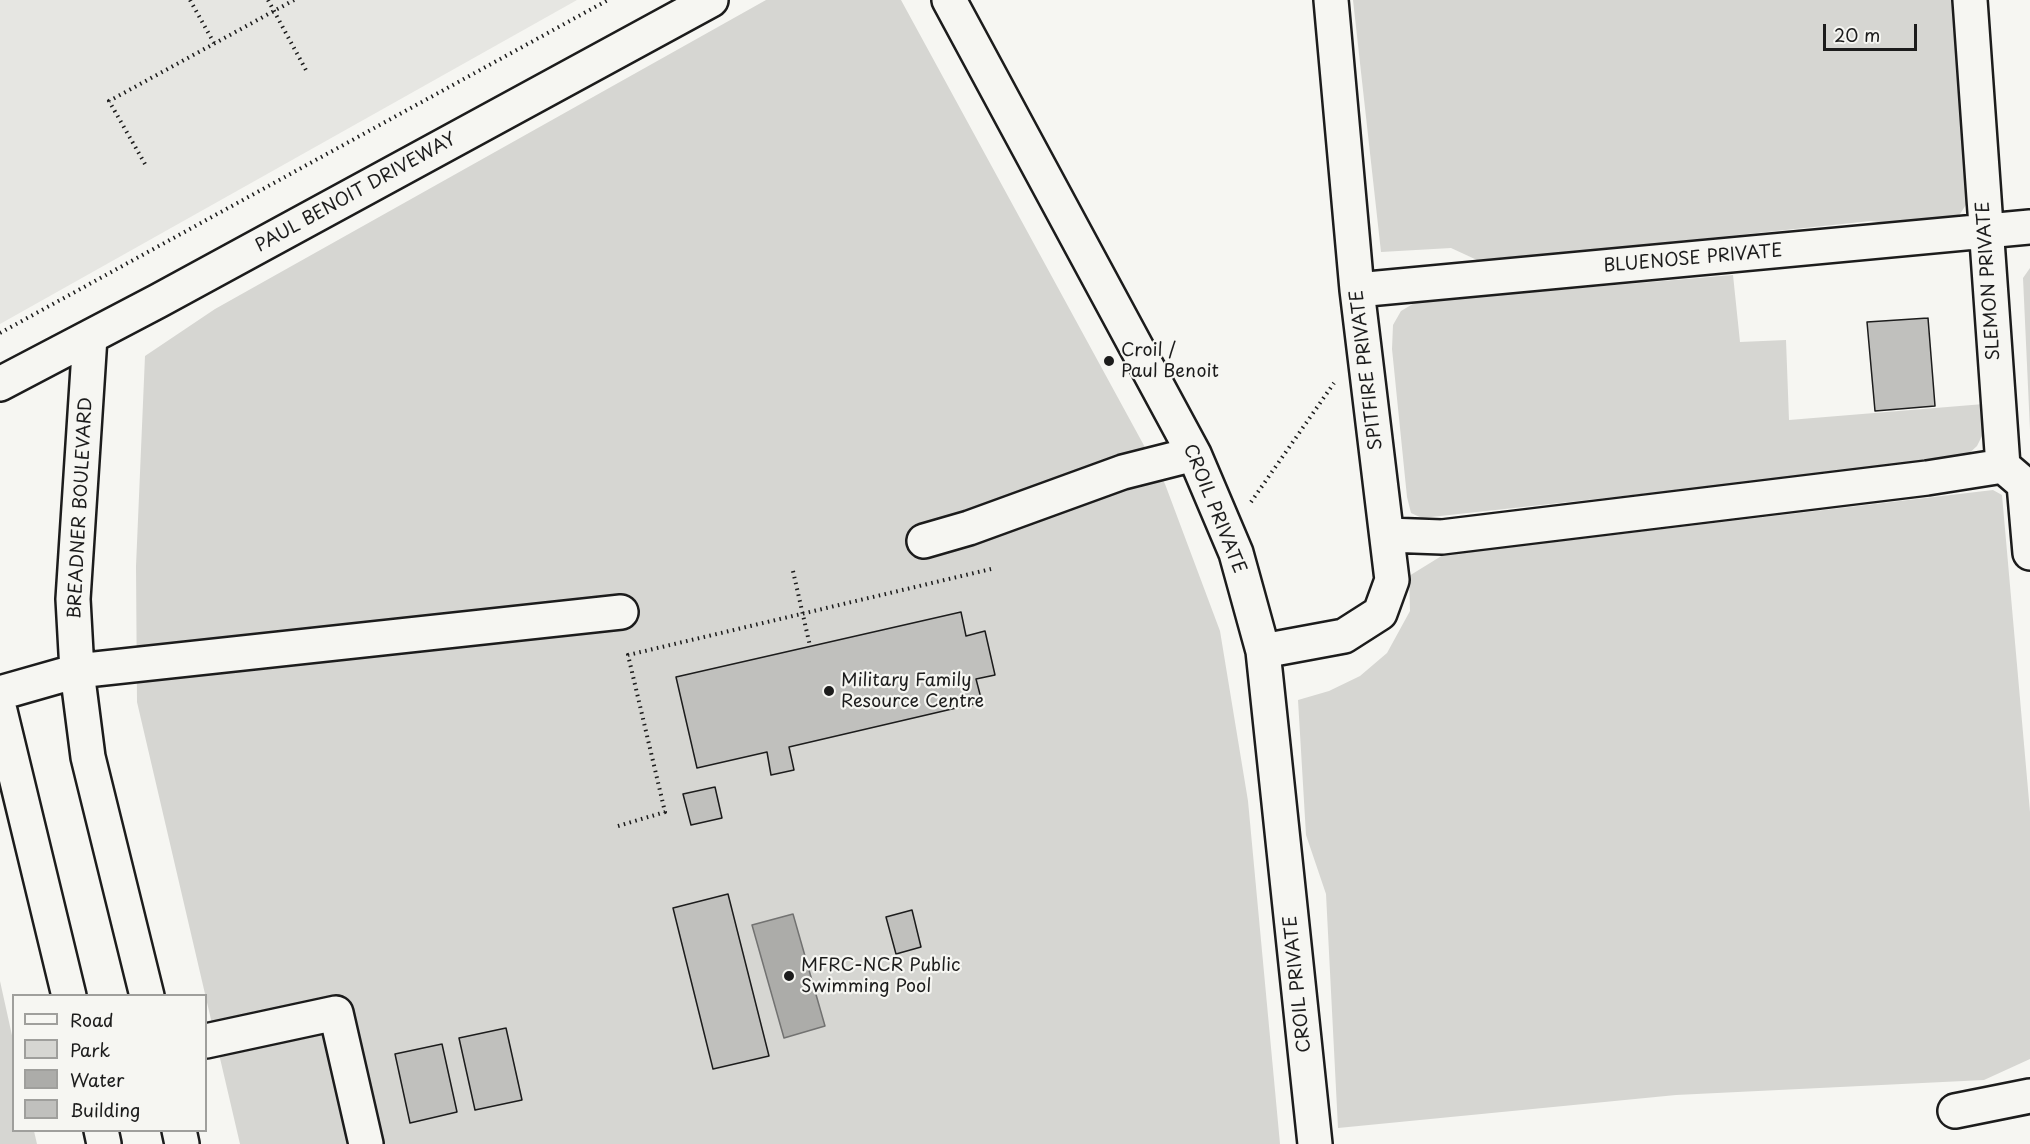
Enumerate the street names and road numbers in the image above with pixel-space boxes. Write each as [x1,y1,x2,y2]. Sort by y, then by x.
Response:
street label: PAUL BENOIT DRIVEWAY [252,129,460,257]
street label: SLEMON PRIVATE [1973,201,2005,361]
street label: BLUENOSE PRIVATE [1603,240,1783,278]
street label: SPITFIRE PRIVATE [1346,289,1388,451]
street label: BREADNER BOULEVARD [64,397,98,619]
street label: CROIL PRIVATE [1178,441,1250,577]
street label: CROIL PRIVATE [1280,914,1316,1054]

